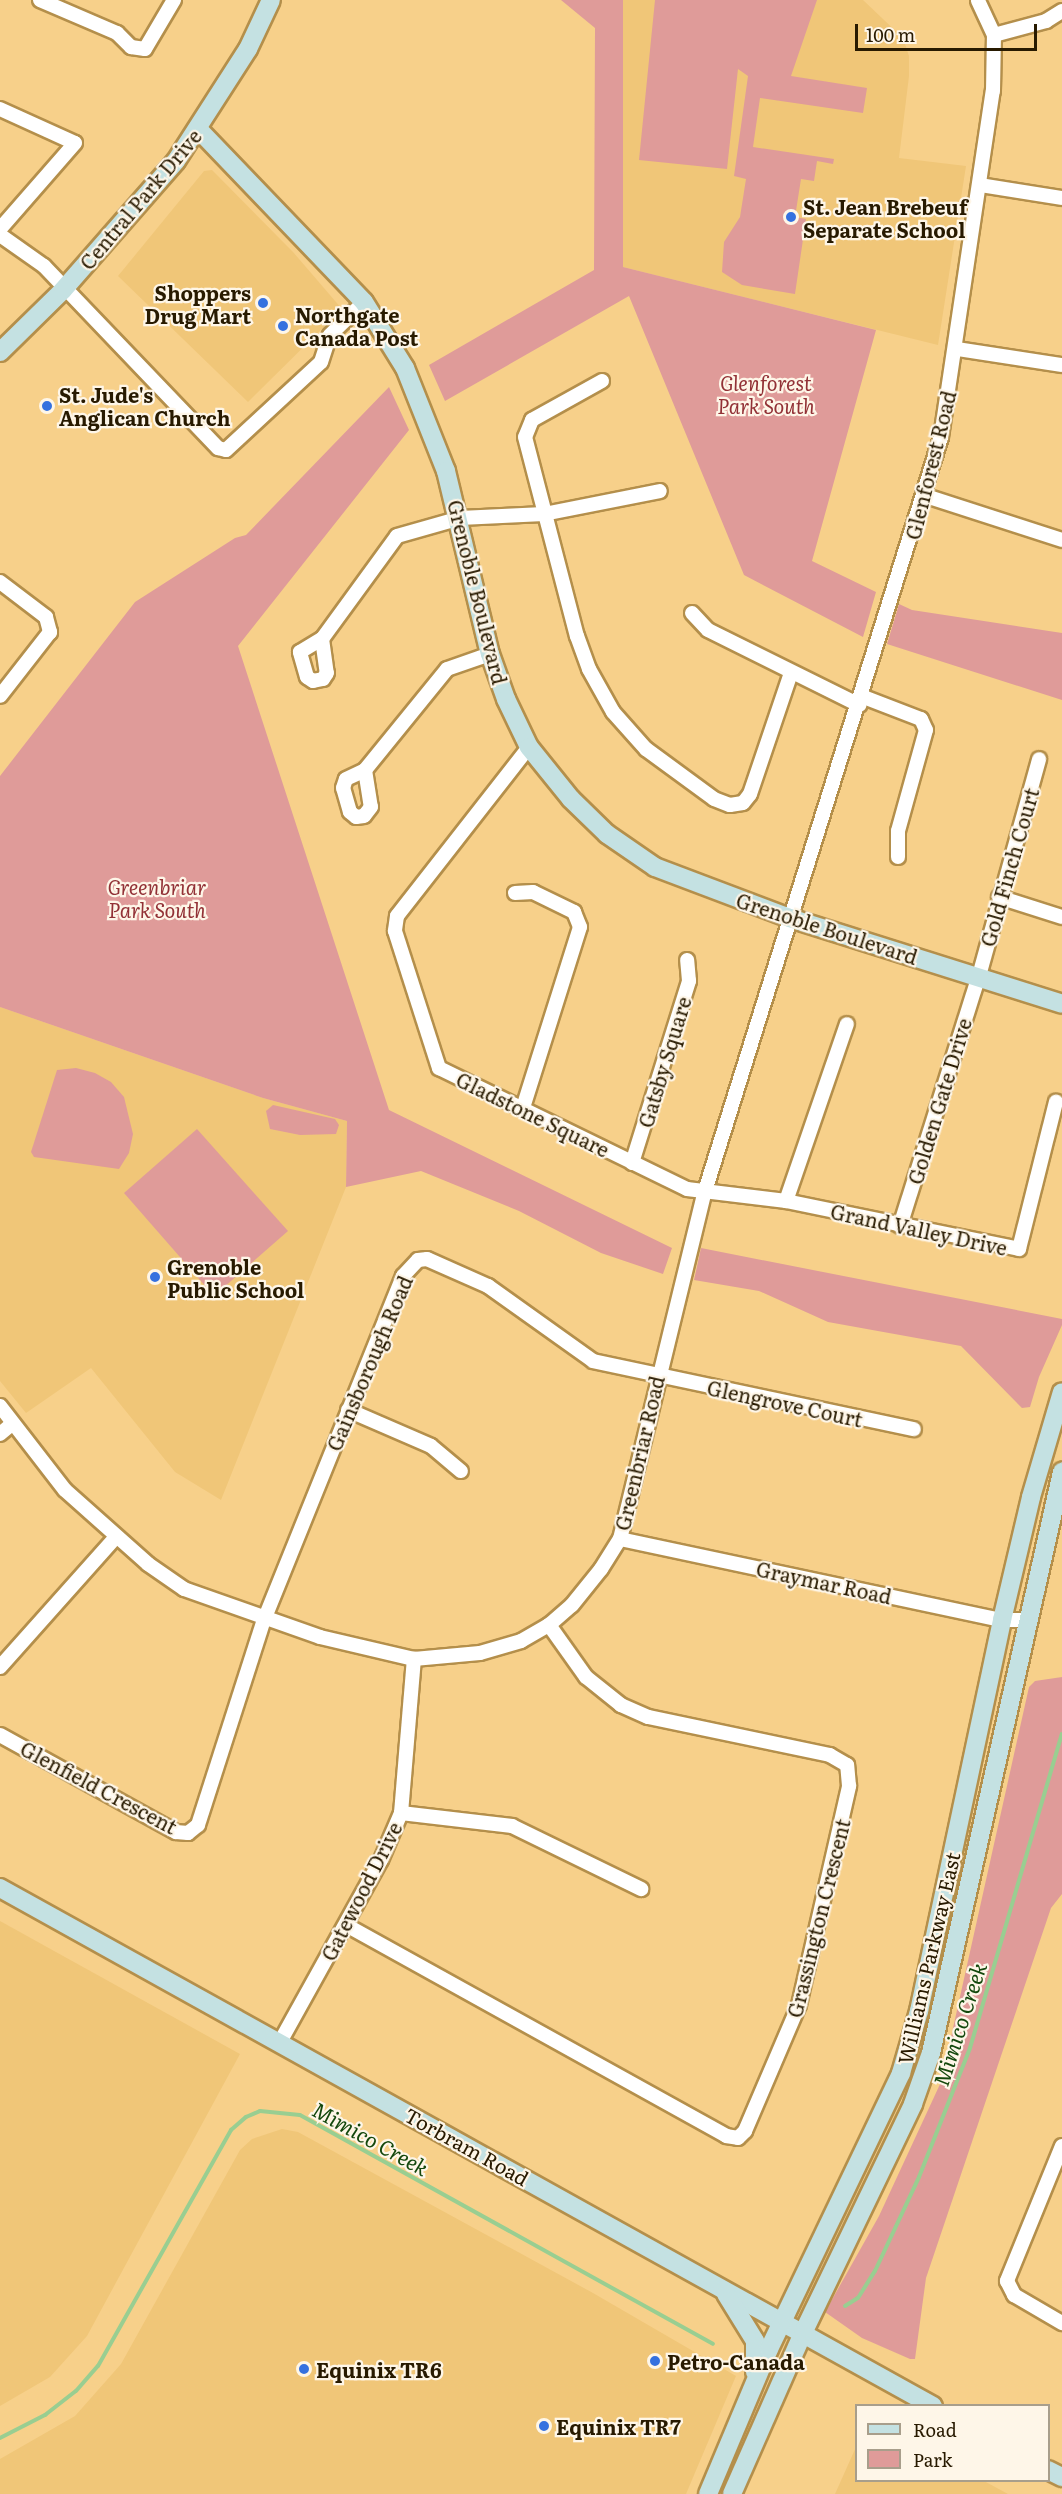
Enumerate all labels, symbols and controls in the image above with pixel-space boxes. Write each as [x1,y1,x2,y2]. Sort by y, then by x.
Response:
scale bar [858,12,1040,50]
text: 100 m [866,21,915,48]
street label: Central Park Drive [74,124,206,274]
place label: St. Jean Brebeuf Separate School [803,194,967,241]
marker: St. Jean Brebeuf Separate School [784,210,798,224]
place label: Shoppers Drug Mart [145,280,251,327]
marker: Shoppers Drug Mart [256,296,270,310]
place label: Northgate Canada Post [295,302,418,349]
marker: Northgate Canada Post [276,319,290,333]
park label: Glenforest Park South [717,371,815,418]
place label: St. Jude's Anglican Church [59,382,230,429]
street label: Glenforest Road [900,388,960,542]
marker: St. Jude's Anglican Church [40,399,54,413]
street label: Grenoble Boulevard [443,497,513,687]
street label: Gold Finch Court [975,785,1043,949]
park label: Greenbriar Park South [108,874,206,921]
street label: Grenoble Boulevard [733,887,921,969]
street label: Gatsby Square [633,994,695,1130]
street label: Golden Gate Drive [902,1015,976,1187]
street label: Gladstone Square [453,1067,613,1161]
street label: Grand Valley Drive [829,1199,1009,1259]
place label: Grenoble Public School [167,1254,304,1301]
marker: Grenoble Public School [148,1270,162,1284]
street label: Gainsborough Road [321,1272,417,1454]
street label: Greenbriar Road [610,1373,668,1533]
street label: Glengrove Court [705,1375,865,1431]
street label: Graymar Road [754,1556,894,1608]
street label: Glenfield Crescent [17,1736,181,1838]
street label: Grassington Crescent [782,1816,854,2020]
street label: Gatewood Drive [316,1818,406,1964]
street label: Williams Parkway East [892,1850,964,2066]
water label: Mimico Creek [927,1959,991,2089]
water label: Mimico Creek [309,2096,433,2180]
street label: Torbram Road [401,2102,533,2190]
place label: Petro-Canada [667,2349,805,2373]
marker: Petro-Canada [648,2354,662,2368]
place label: Equinix TR6 [316,2357,442,2381]
marker: Equinix TR6 [297,2362,311,2376]
legend [855,2404,1050,2482]
place label: Equinix TR7 [556,2414,681,2438]
text: Road [913,2416,957,2443]
marker: Equinix TR7 [537,2419,551,2433]
text: Park [913,2446,952,2473]

